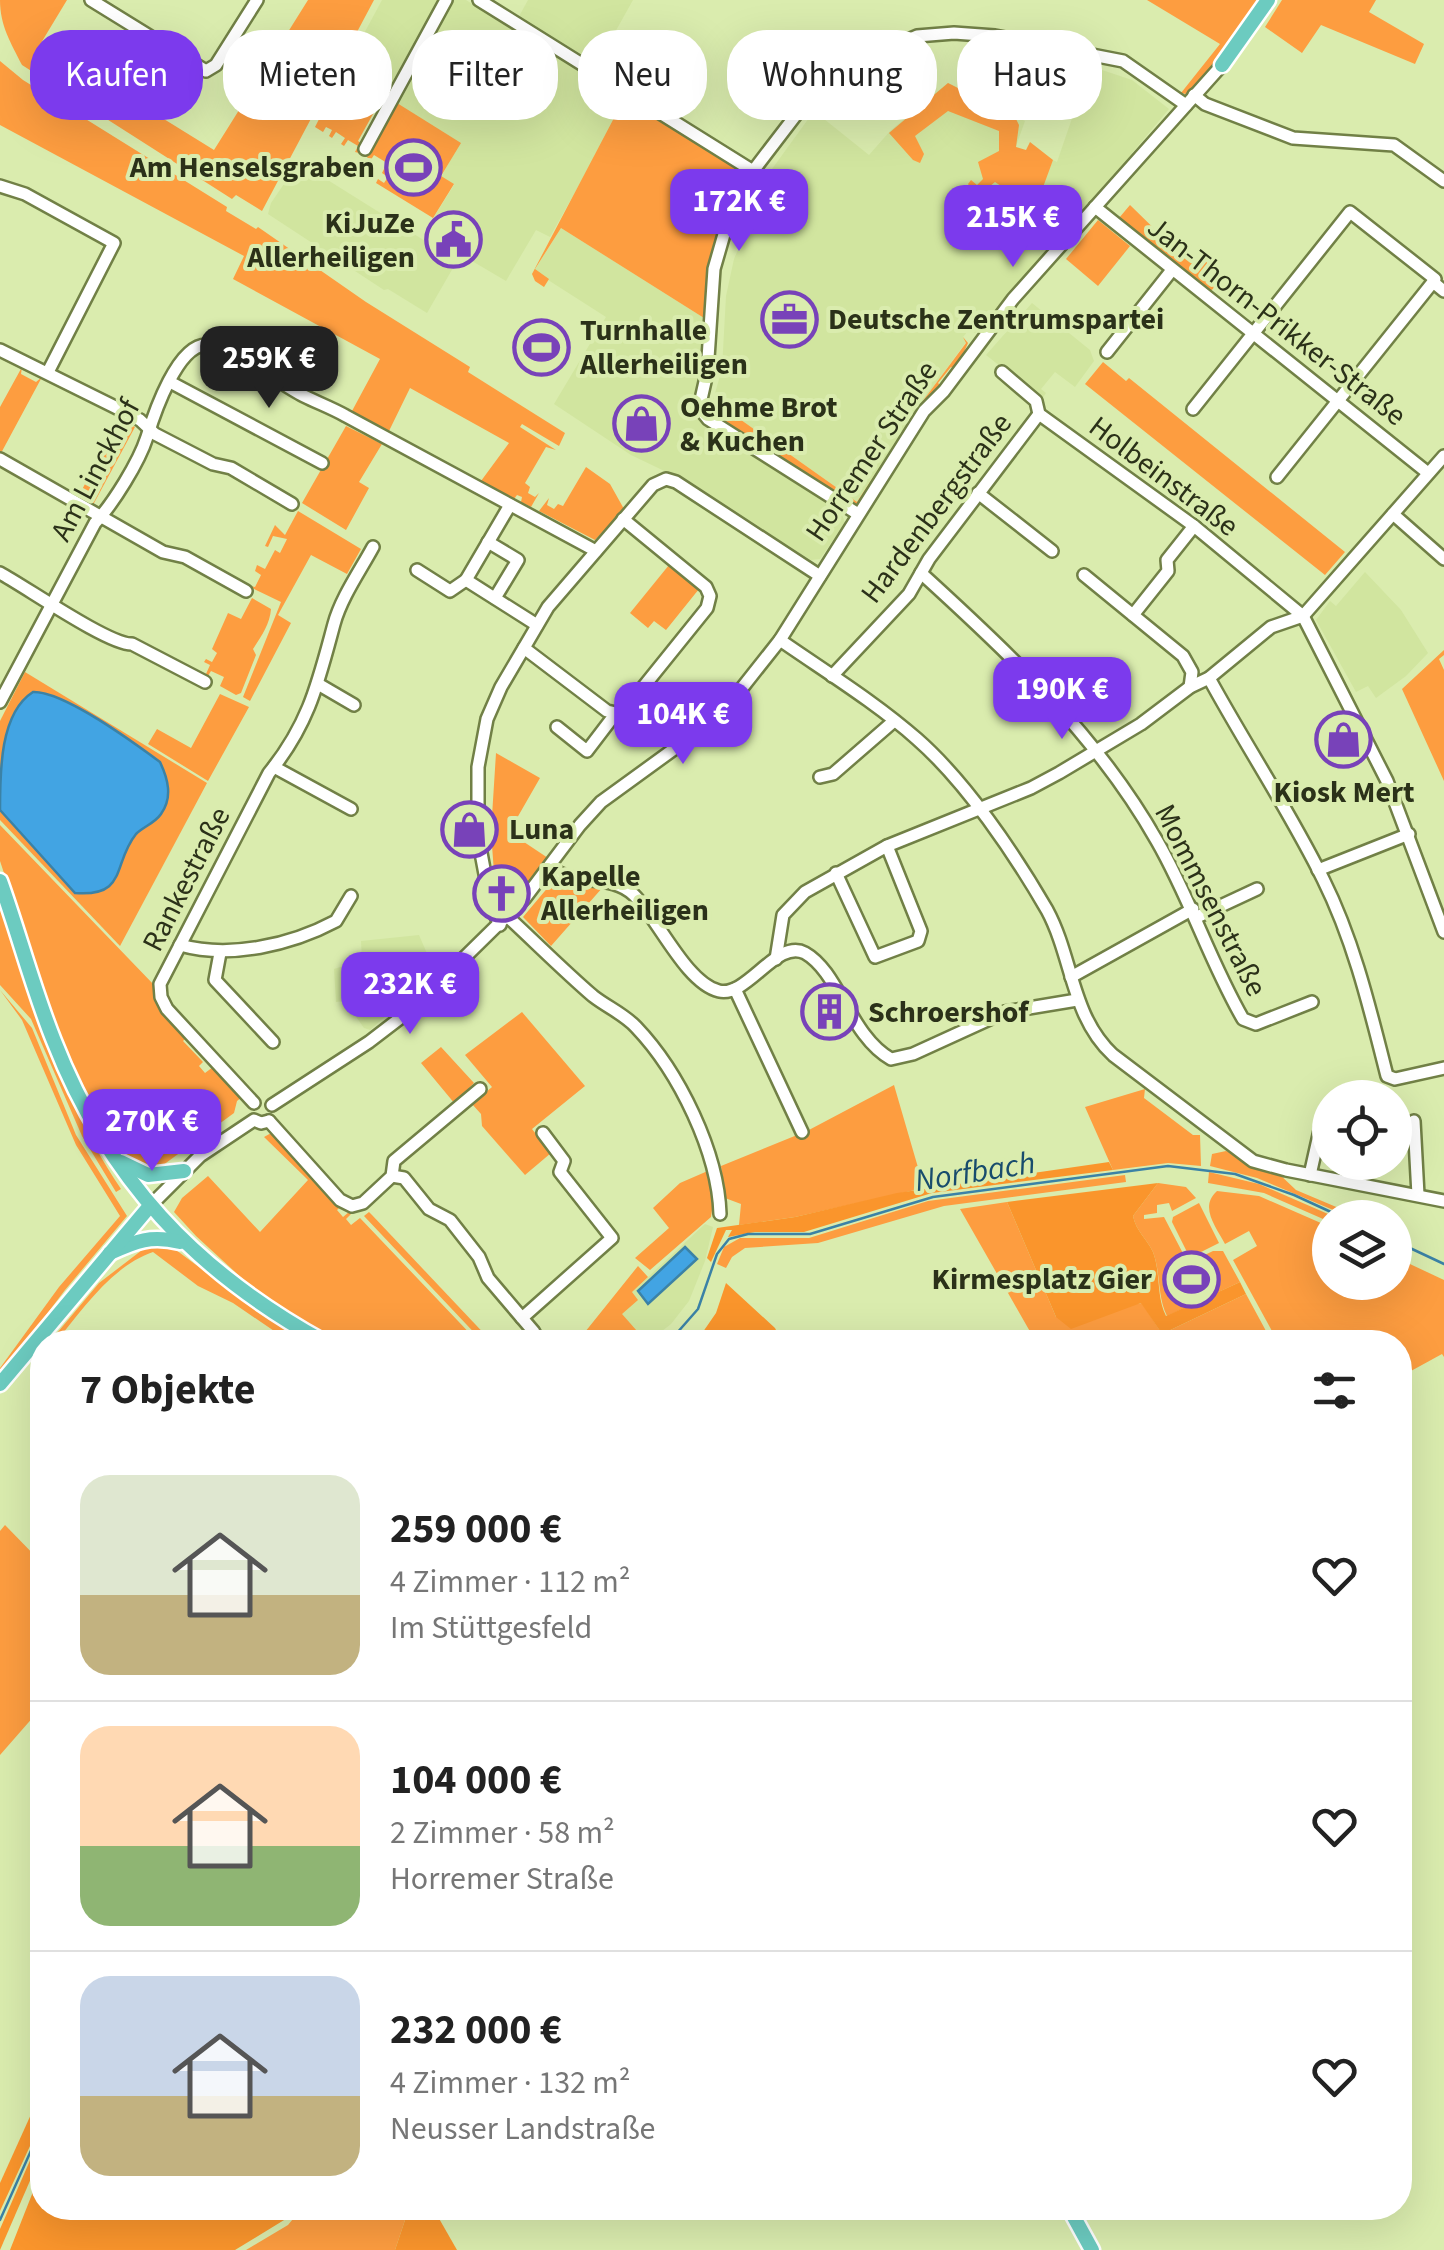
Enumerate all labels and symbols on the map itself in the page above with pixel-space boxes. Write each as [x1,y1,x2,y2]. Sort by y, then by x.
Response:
sports icon: Am Henselsgraben [384,137,444,197]
place label: Am Henselsgraben [129,146,375,189]
pin: 172K € [658,169,820,254]
pin: 215K € [932,185,1094,270]
place label: KiJuZe Allerheiligen [246,202,415,279]
street label: Jan-Thorn-Prikker-Straße [1138,206,1415,436]
public building icon: KiJuZe Allerheiligen [424,210,484,270]
office icon: Deutsche Zentrumspartei [759,289,819,349]
place label: Deutsche Zentrumspartei [828,298,1164,341]
place label: Turnhalle Allerheiligen [579,309,748,386]
sports icon: Turnhalle Allerheiligen [511,317,571,377]
pin: 259K € [188,326,350,411]
street label: Horremer Straße [795,352,948,550]
place label: Oehme Brot & Kuchen [680,386,838,463]
street label: Am Linckhof [40,390,151,549]
shop icon: Oehme Brot & Kuchen [611,394,671,454]
street label: Hardenbergstraße [850,404,1022,612]
street label: Holbeinstraße [1080,406,1248,547]
pin: 190K € [981,657,1143,742]
pin: 104K € [602,682,764,767]
shop icon: Kiosk Mert [1314,710,1374,770]
place label: Kiosk Mert [1274,771,1415,814]
street label: Mommsenstraße [1144,797,1278,1004]
shop icon: Luna [440,799,500,859]
street label: Rankestraße [132,800,241,959]
place label: Luna [509,808,574,851]
place label: Kapelle Allerheiligen [540,855,709,932]
church icon: Kapelle Allerheiligen [472,863,532,923]
pin: 232K € [329,952,491,1037]
building icon: Schroershof [799,982,859,1042]
place label: Schroershof [868,991,1030,1034]
pin: 270K € [71,1089,233,1174]
water label: Norfbach [912,1140,1039,1204]
sports icon: Kirmesplatz Gier [1161,1249,1221,1309]
place label: Kirmesplatz Gier [932,1258,1152,1301]

